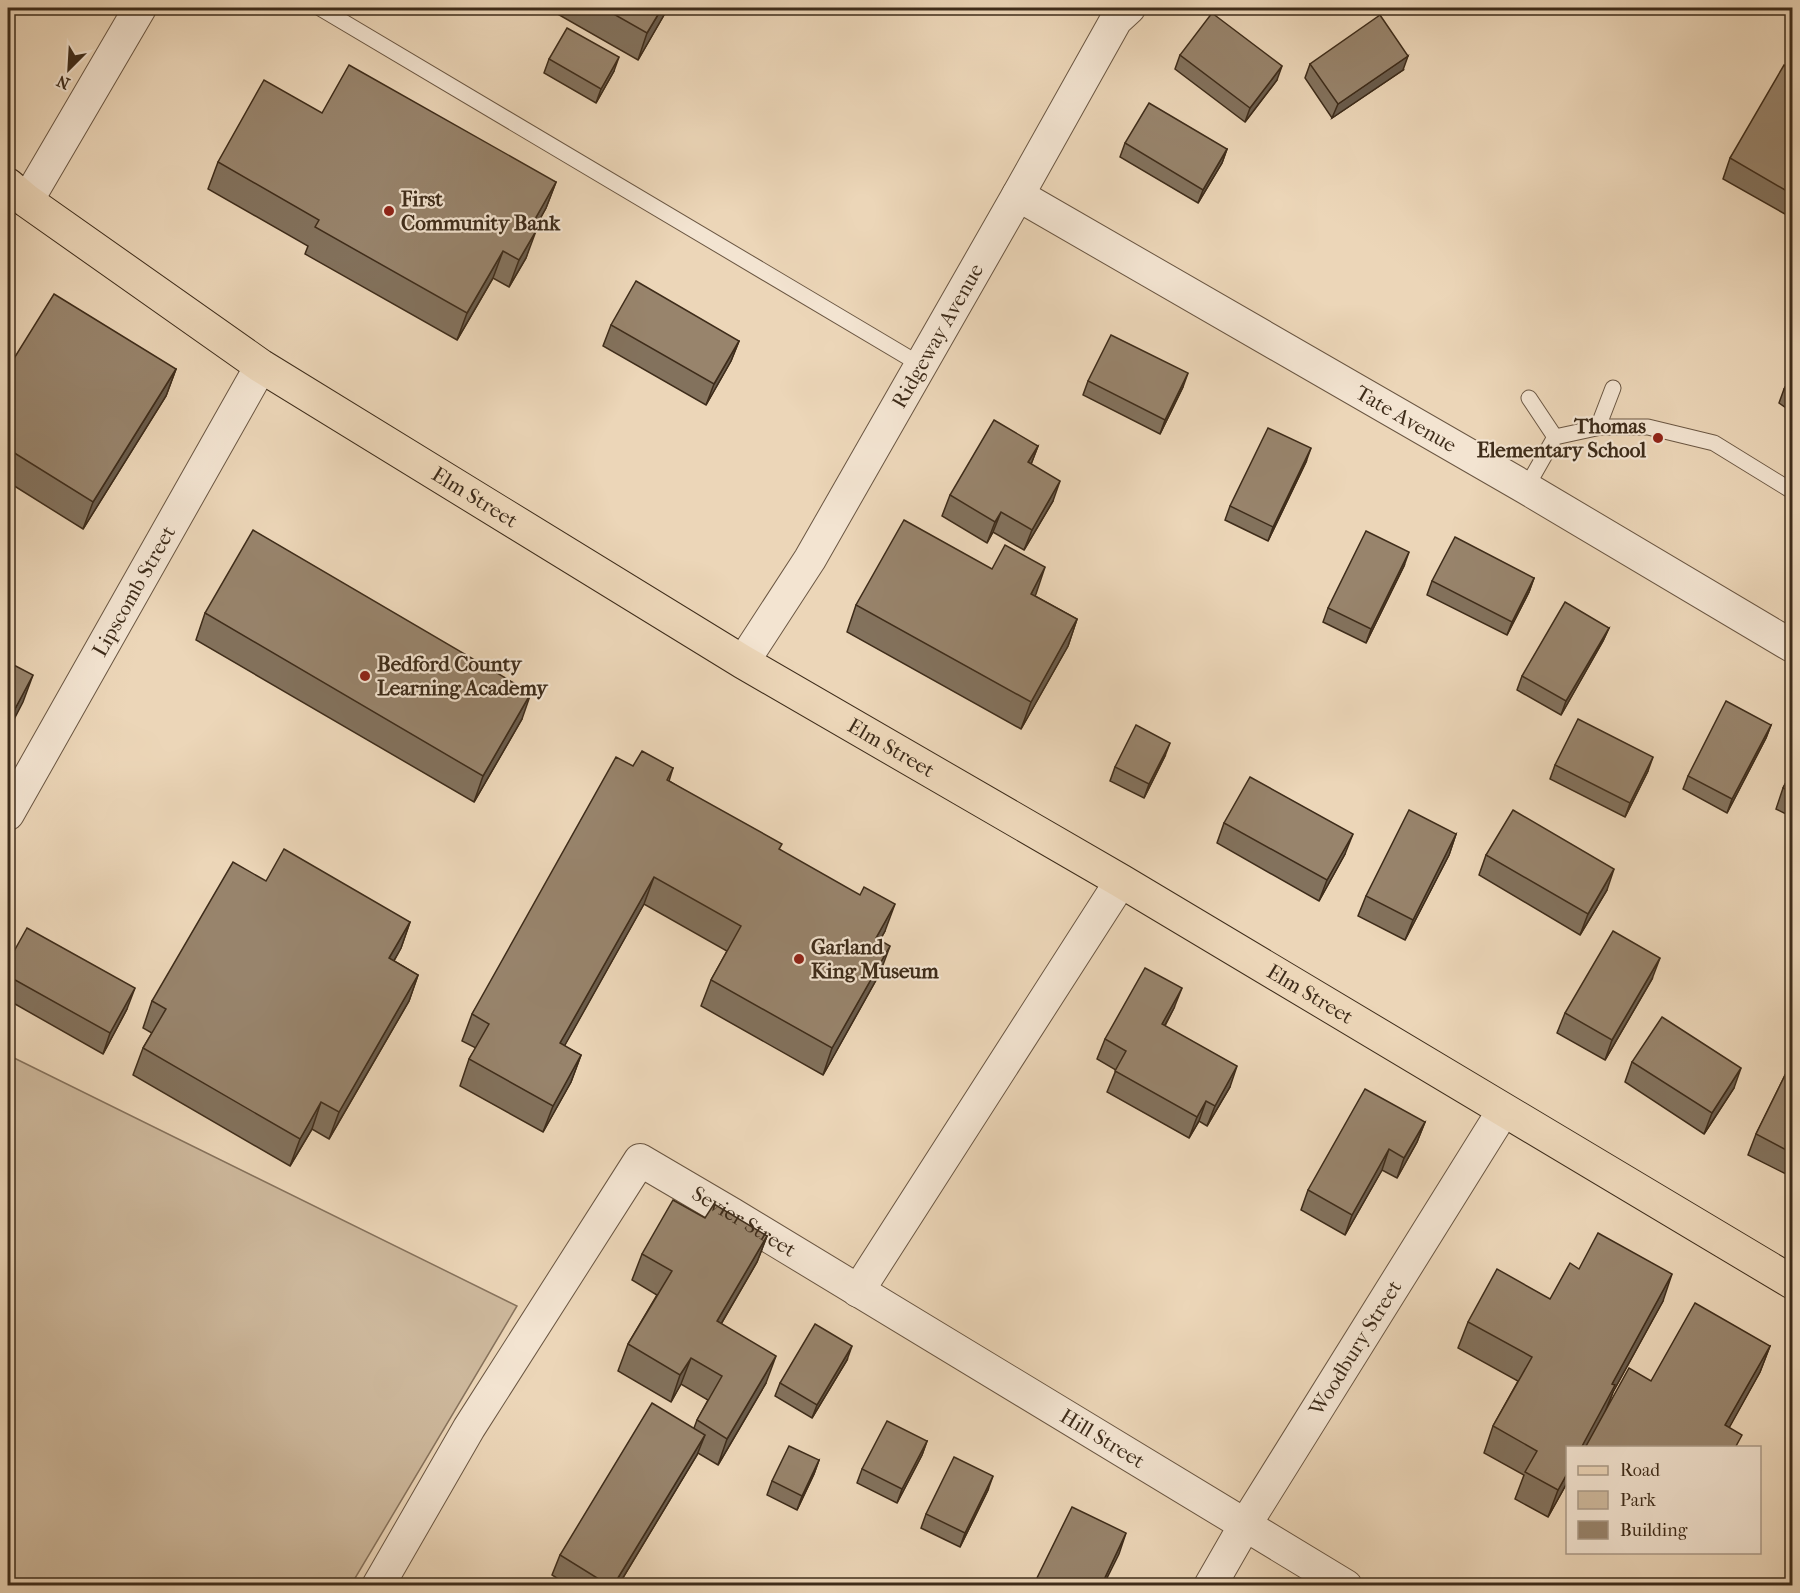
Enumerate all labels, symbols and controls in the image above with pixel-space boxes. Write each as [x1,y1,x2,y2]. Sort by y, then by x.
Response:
north arrow [39,39,99,99]
text: N [53,71,73,93]
place label: First Community Bank [400,187,561,235]
marker: First Community Bank [382,204,396,218]
street label: Ridgeway Avenue [887,259,988,412]
street label: Tate Avenue [1351,380,1461,457]
place label: Thomas Elementary School [1477,414,1646,462]
marker: Thomas Elementary School [1651,431,1665,445]
street label: Elm Street [428,462,522,533]
street label: Lipscomb Street [87,521,181,661]
place label: Bedford County Learning Academy [377,652,549,700]
marker: Bedford County Learning Academy [358,669,372,683]
street label: Elm Street [844,713,939,783]
place label: Garland King Museum [811,935,939,983]
marker: Garland King Museum [792,952,806,966]
street label: Elm Street [1263,959,1358,1029]
street label: Sevier Street [688,1181,801,1262]
street label: Woodbury Street [1304,1275,1407,1421]
street label: Hill Street [1056,1404,1149,1473]
legend [1566,1446,1761,1554]
text: Road [1620,1460,1660,1481]
text: Park [1620,1490,1657,1511]
text: Building [1620,1520,1688,1541]

